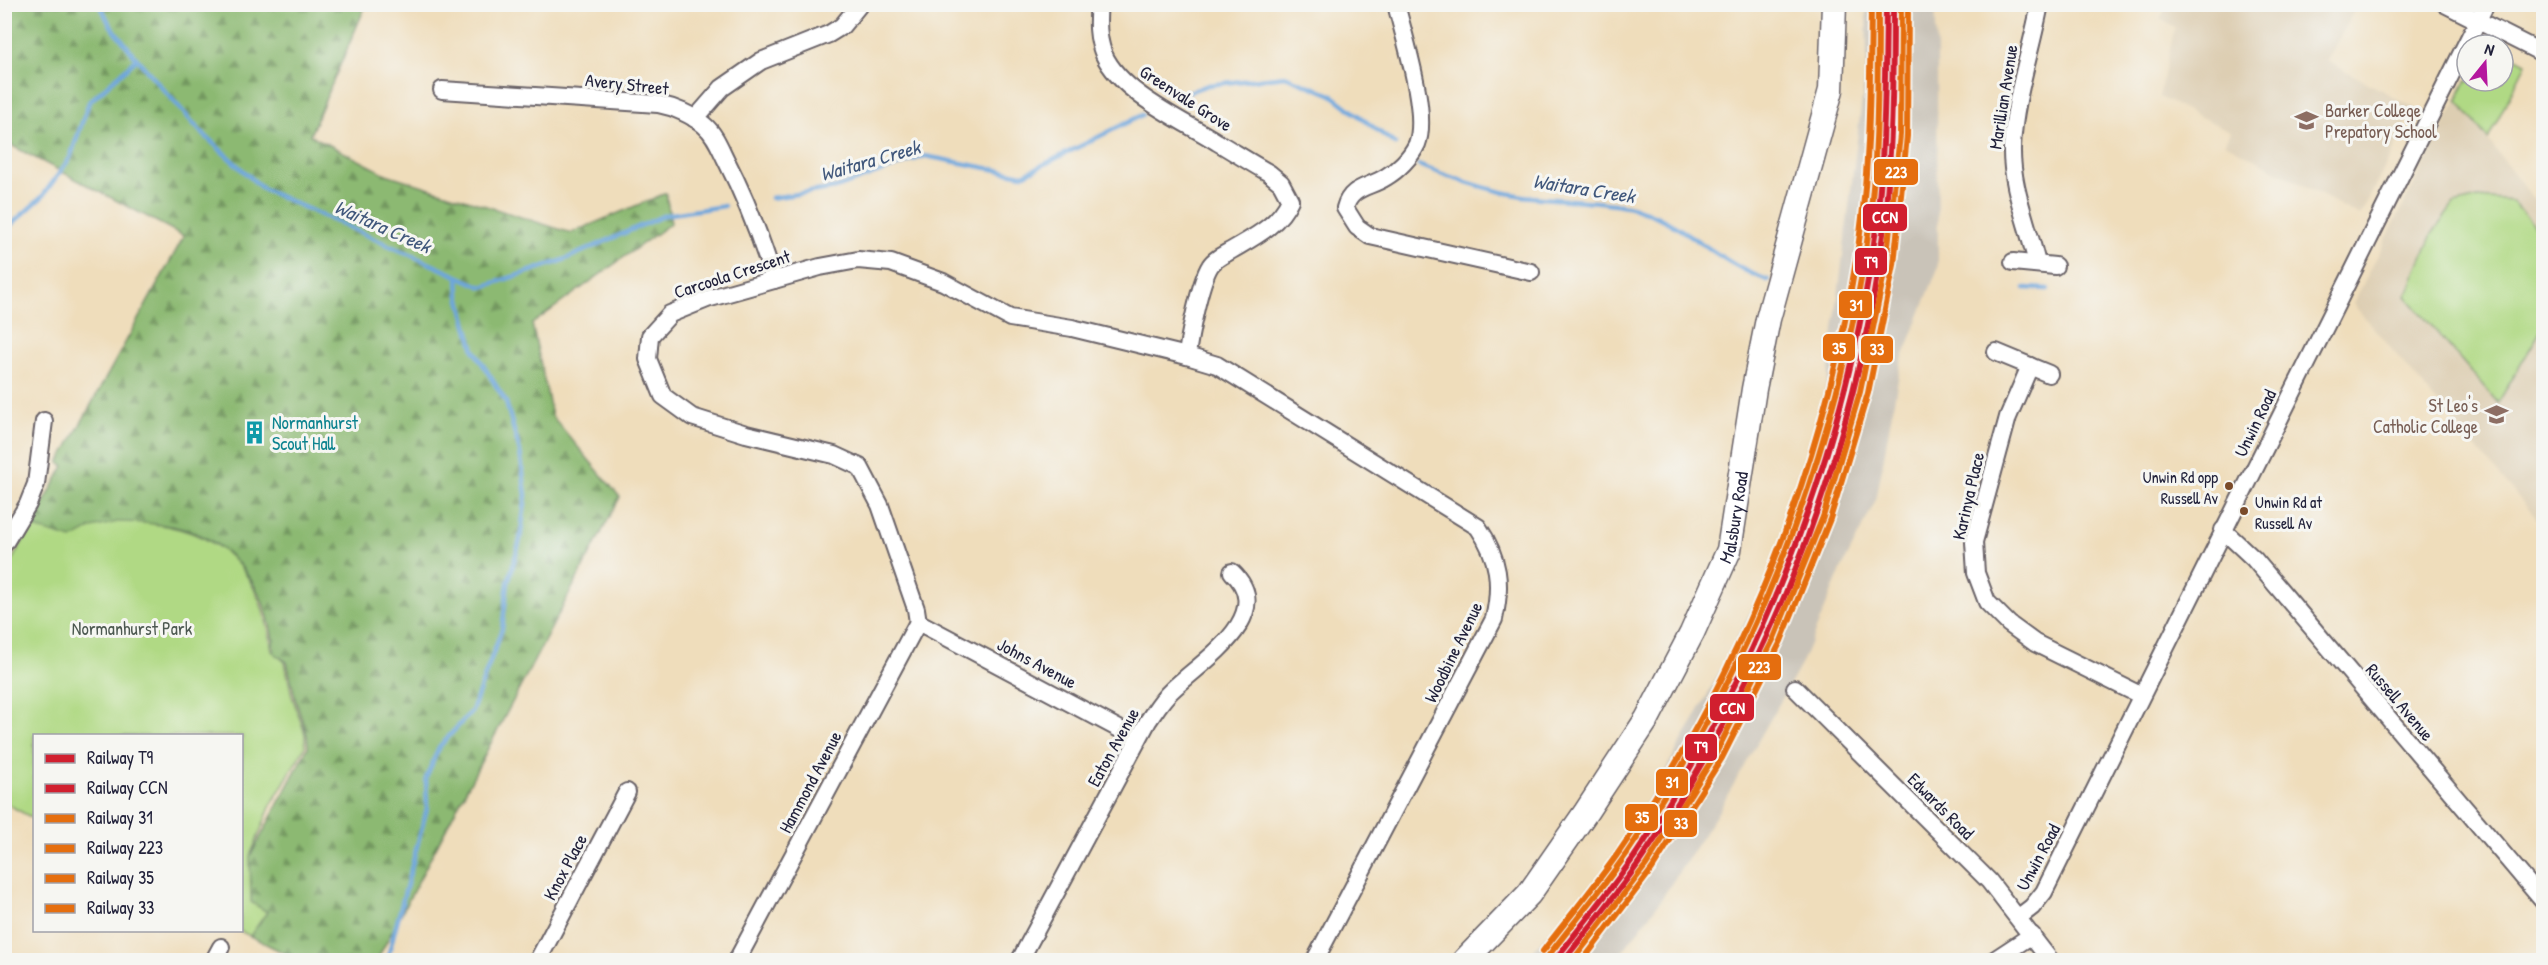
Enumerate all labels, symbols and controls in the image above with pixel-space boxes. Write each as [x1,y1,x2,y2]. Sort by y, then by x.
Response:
north arrow [2455,33,2515,93]
text: N [2482,37,2498,61]
street label: Marillian Avenue [1982,43,2024,151]
street label: Greenvale Grove [1135,59,1237,137]
street label: Avery Street [584,67,671,101]
place label: Barker College Prepatory School [2325,98,2437,144]
school or university icon: Barker College Prepatory School [2294,107,2320,133]
water label: Waitara Creek [817,132,925,187]
line badge: 223 [1873,158,1919,186]
text: 223 [1885,161,1907,183]
water label: Waitara Creek [1531,167,1638,210]
water label: Waitara Creek [331,193,437,260]
line badge: CCN [1862,203,1908,232]
text: CCN [1872,206,1899,228]
street label: Carcoola Crescent [671,243,794,305]
line badge: T9 [1854,247,1888,276]
text: T9 [1863,251,1878,273]
line badge: 31 [1838,290,1873,319]
text: 31 [1850,294,1863,316]
line badge: 35 [1822,333,1856,362]
line badge: 33 [1860,335,1894,364]
text: 35 [1832,337,1846,359]
text: 33 [1870,338,1884,360]
street label: Unwin Road [2228,385,2282,461]
place label: St Leo's Catholic College [2373,393,2478,439]
school or university icon: St Leo's Catholic College [2483,402,2509,428]
place label: Normanhurst Scout Hall [272,410,359,456]
building icon: Normanhurst Scout Hall [241,419,267,445]
street label: Karinya Place [1946,450,1990,542]
place label: Unwin Rd opp Russell Av [2143,466,2219,509]
street label: Malsbury Road [1712,470,1754,567]
marker: Unwin Rd opp Russell Av [2223,480,2235,492]
place label: Unwin Rd at Russell Av [2255,491,2322,534]
marker: Unwin Rd at Russell Av [2238,505,2250,517]
street label: Woodbine Avenue [1418,597,1488,707]
park label: Normanhurst Park [72,616,193,641]
street label: Johns Avenue [993,632,1081,694]
line badge: 223 [1737,653,1782,681]
text: 223 [1748,656,1770,678]
street label: Russell Avenue [2360,658,2440,746]
line badge: CCN [1709,693,1755,722]
text: CCN [1719,697,1746,719]
street label: Eaton Avenue [1081,703,1145,791]
street label: Hammond Avenue [773,727,847,837]
line badge: T9 [1684,733,1718,762]
legend [33,734,243,932]
text: T9 [1693,736,1708,758]
text: Railway T9 [87,745,154,770]
street label: Edwards Road [1902,767,1980,845]
line badge: 31 [1655,768,1689,797]
text: 31 [1666,771,1679,793]
text: Railway CCN [87,775,168,800]
line badge: 35 [1624,803,1659,832]
text: Railway 31 [87,805,153,830]
text: 35 [1635,806,1649,828]
line badge: 33 [1663,809,1698,838]
text: 33 [1674,812,1688,834]
street label: Unwin Road [2010,819,2066,895]
street label: Knox Place [537,829,593,905]
text: Railway 223 [87,835,163,860]
text: Railway 35 [87,865,154,890]
text: Railway 33 [87,895,154,920]

